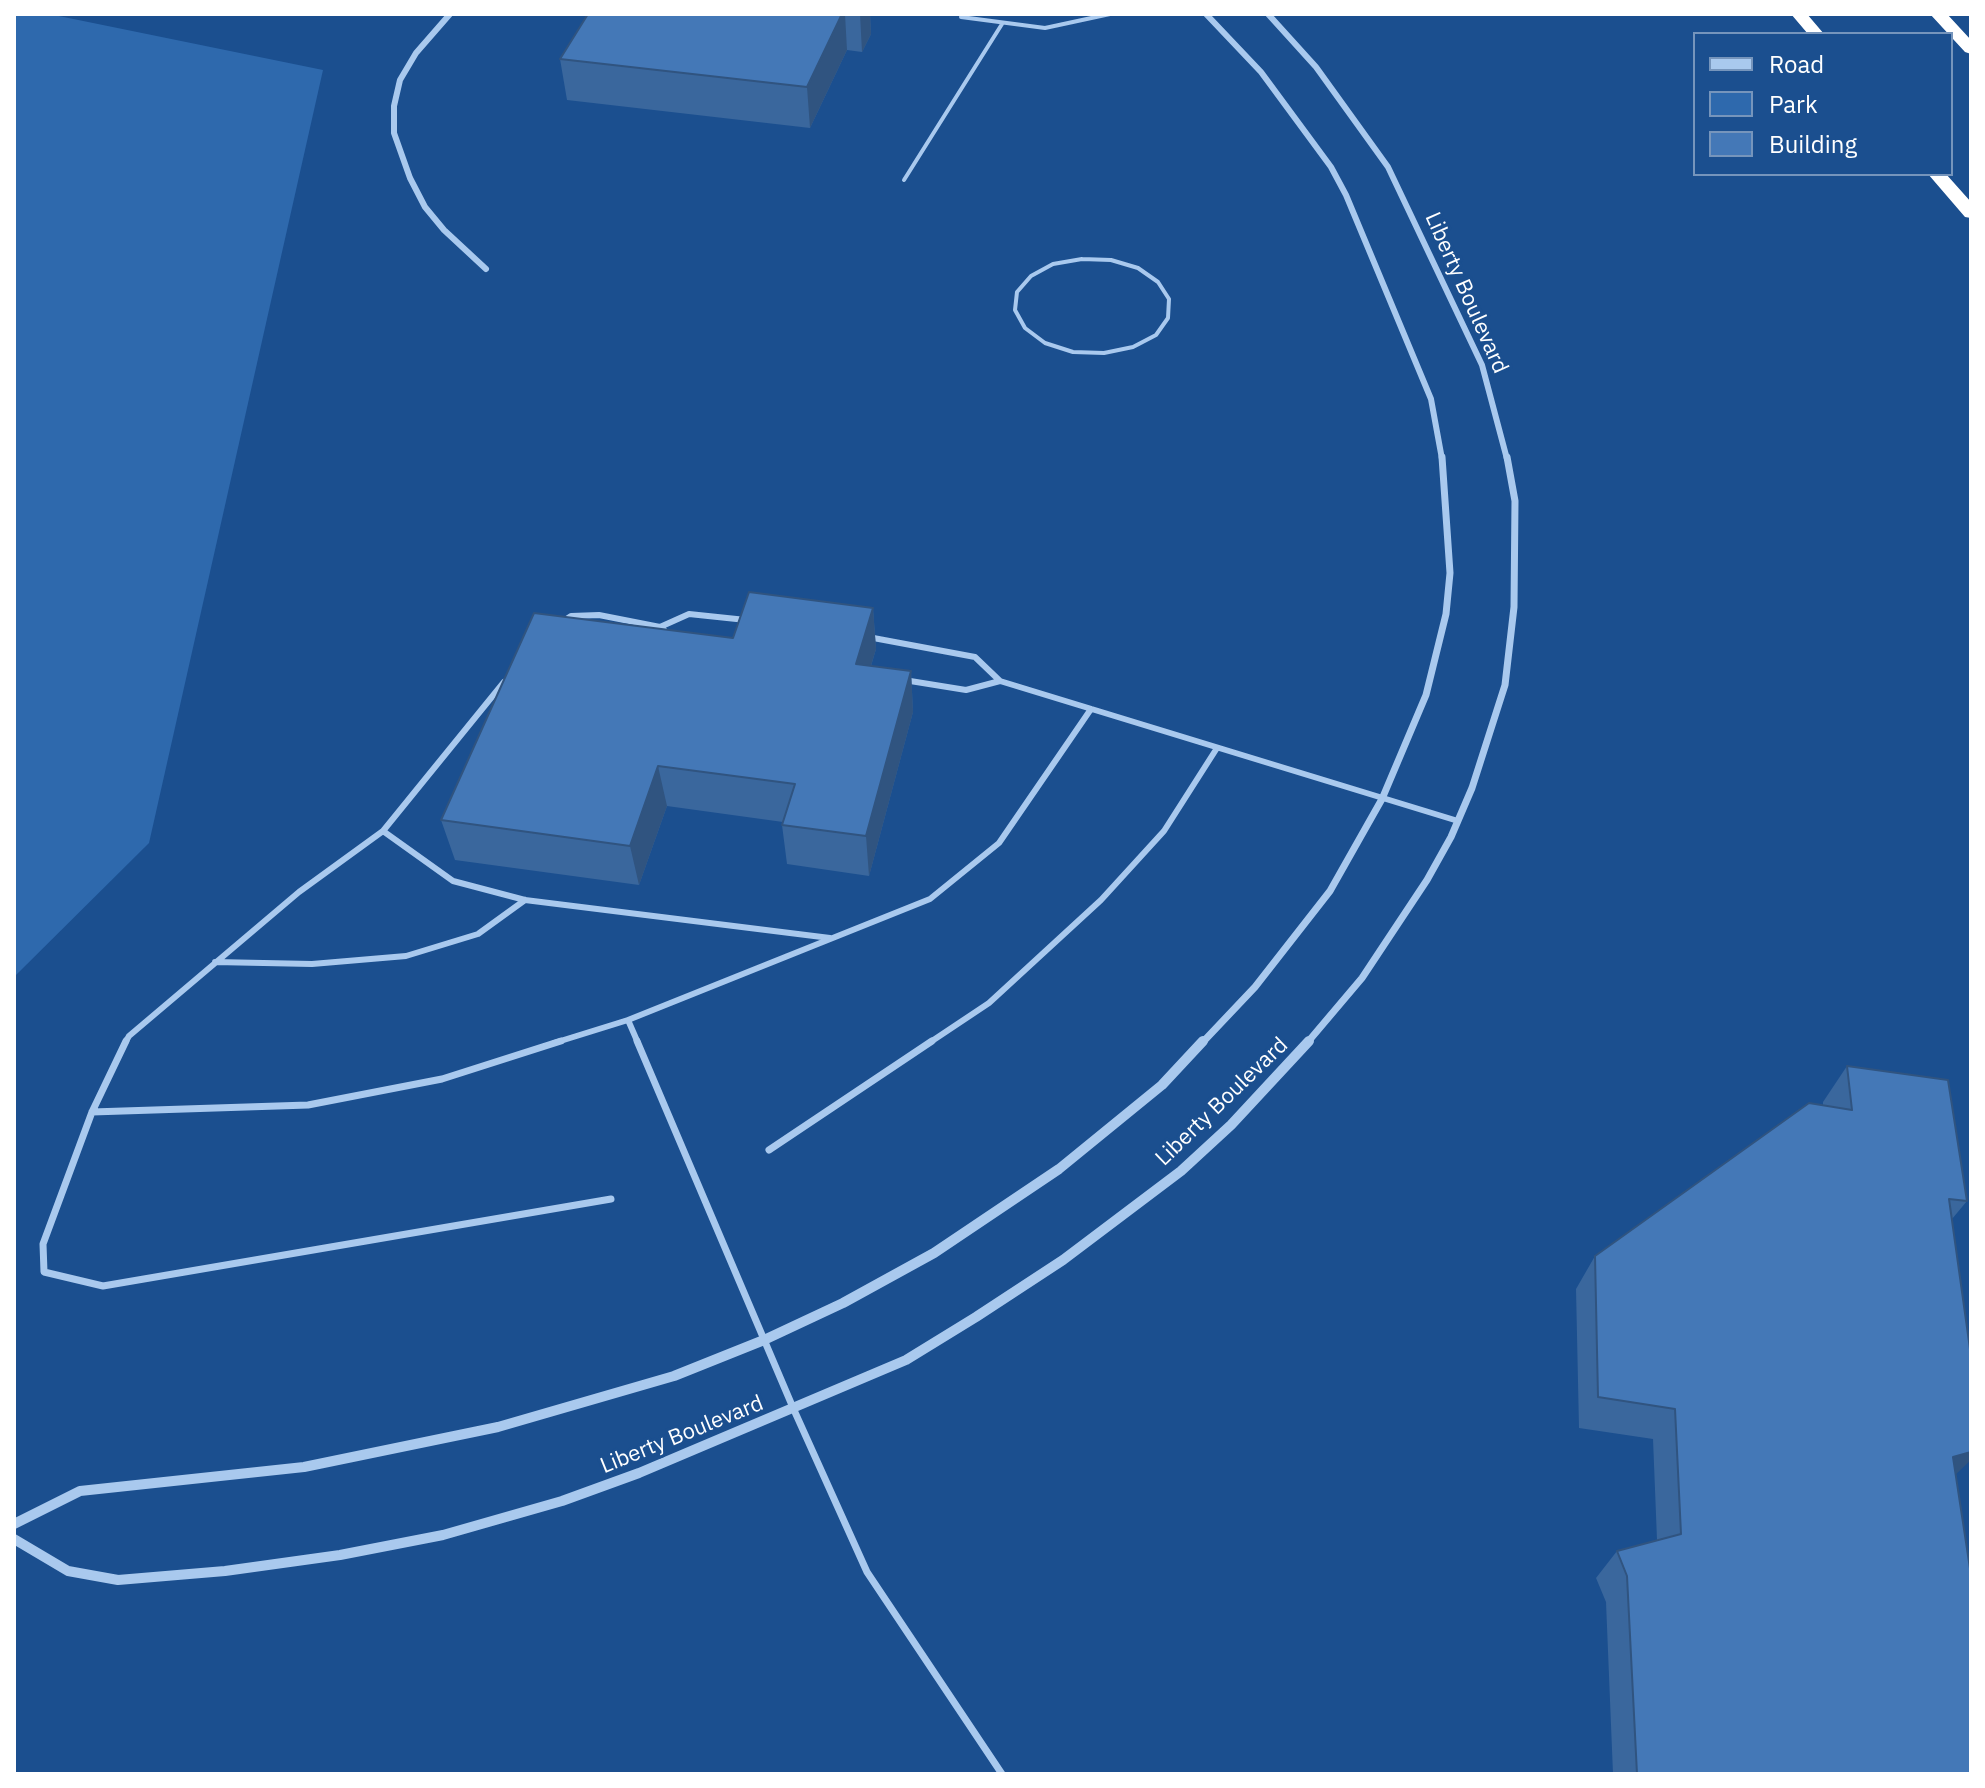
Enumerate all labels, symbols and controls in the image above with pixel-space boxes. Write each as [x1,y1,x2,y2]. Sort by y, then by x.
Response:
legend [1693,32,1953,176]
text: Road [1769,48,1824,80]
text: Park [1769,88,1818,120]
text: Building [1769,128,1857,160]
street label: Liberty Boulevard [1419,208,1513,378]
street label: Liberty Boulevard [1150,1032,1294,1172]
street label: Liberty Boulevard [597,1390,767,1480]

